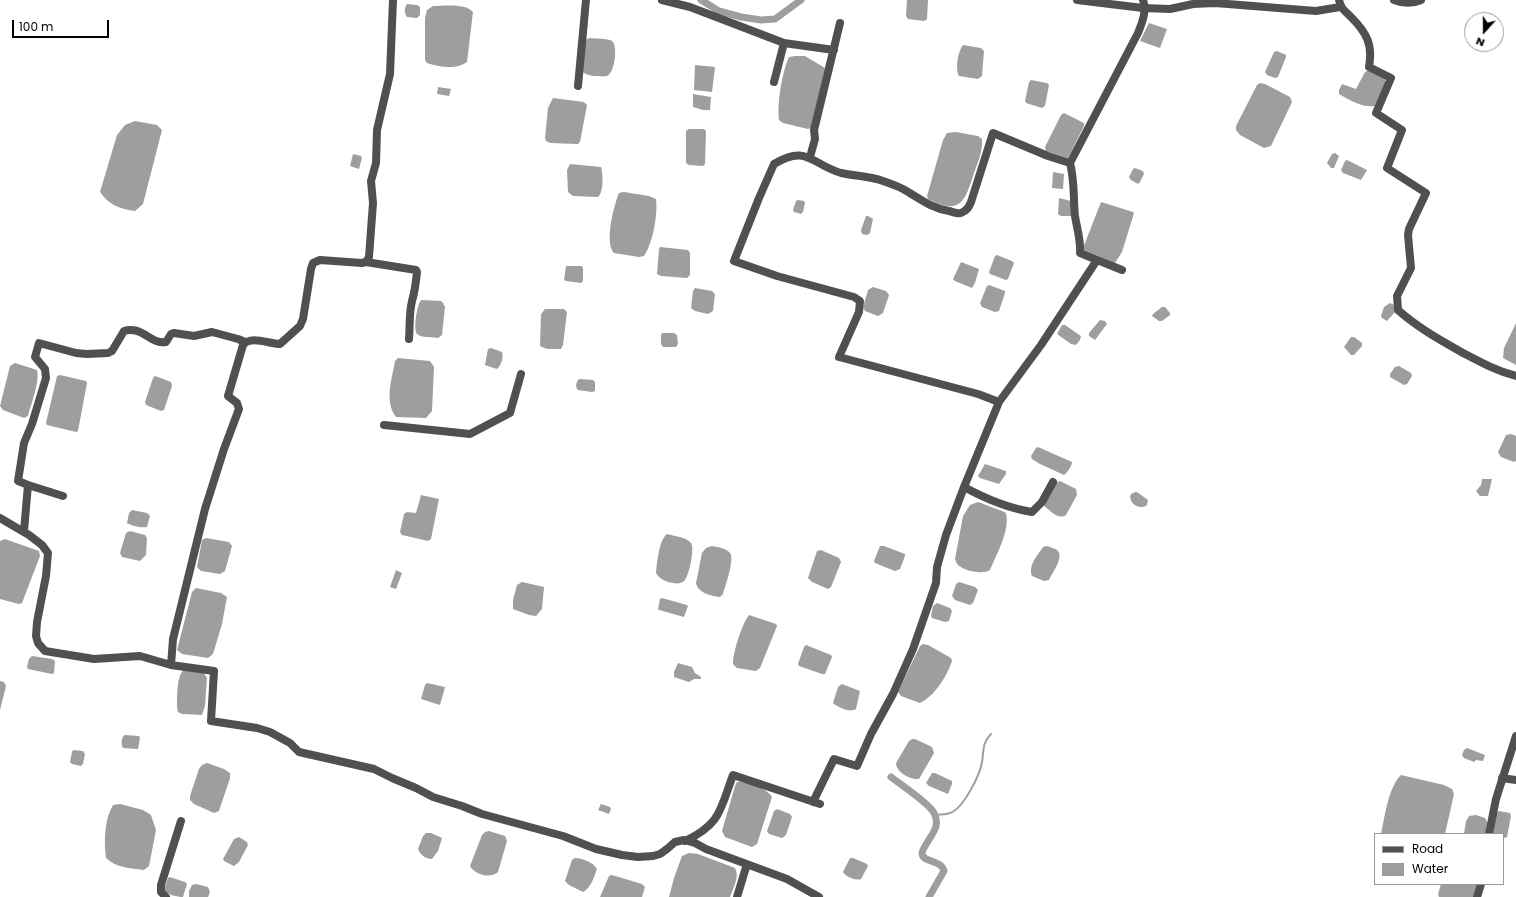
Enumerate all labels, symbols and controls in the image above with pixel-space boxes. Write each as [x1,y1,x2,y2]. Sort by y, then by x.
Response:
scale bar [14,12,111,38]
north arrow [1464,12,1504,52]
text: 100 m [19,18,53,35]
text: N [1473,33,1487,51]
legend [1374,833,1504,885]
text: Road [1412,840,1443,857]
text: Water [1412,860,1448,877]

